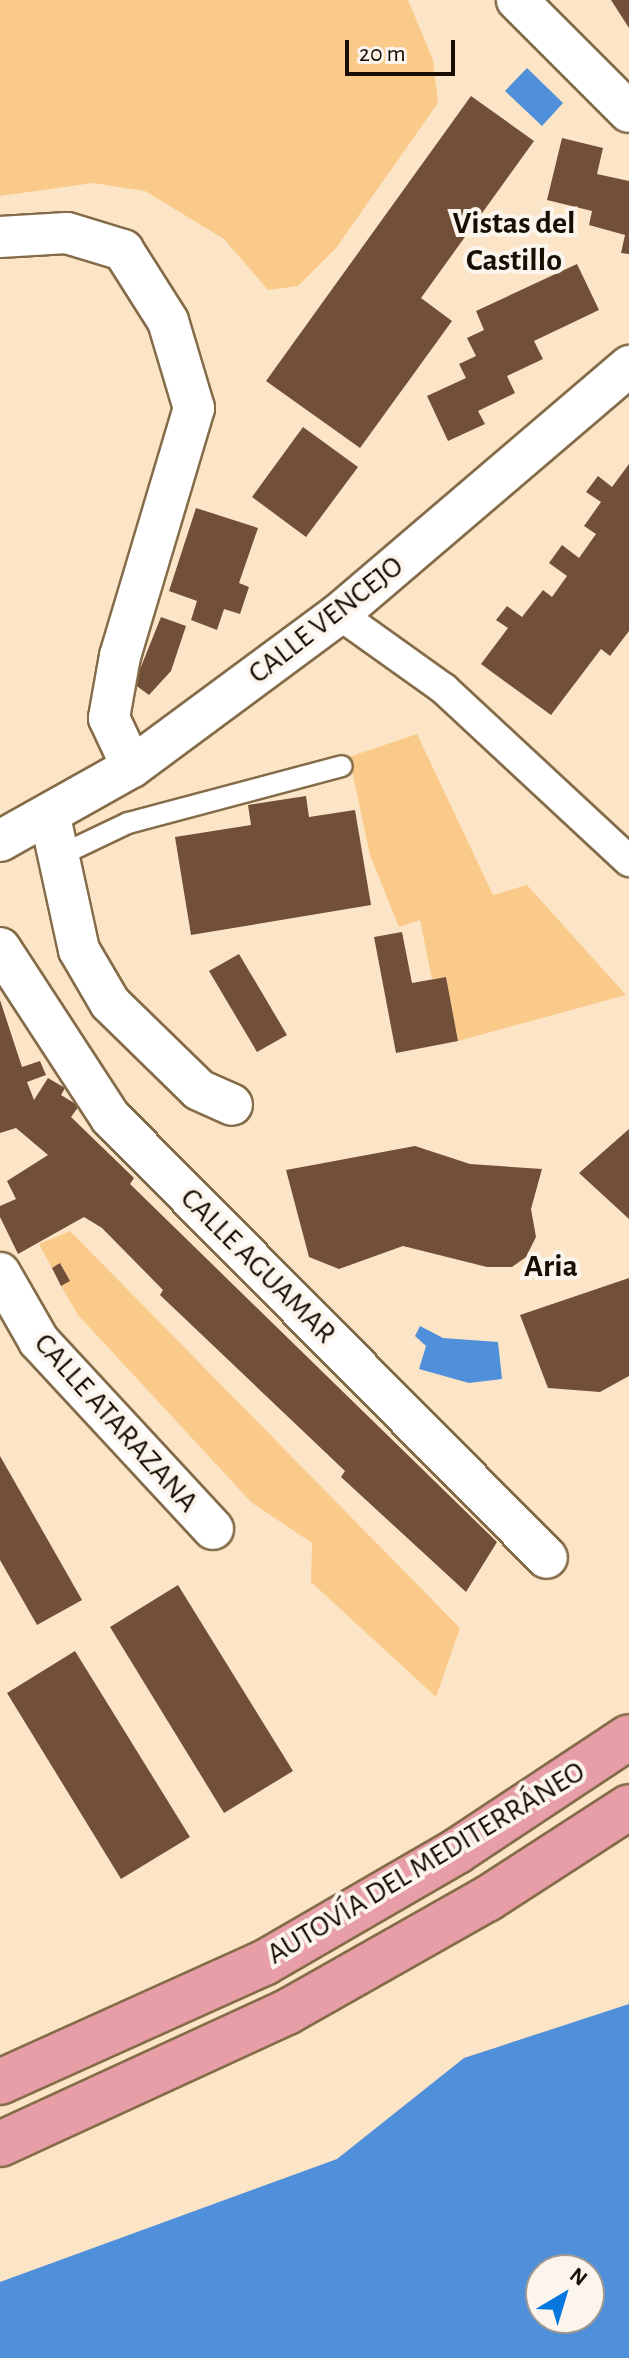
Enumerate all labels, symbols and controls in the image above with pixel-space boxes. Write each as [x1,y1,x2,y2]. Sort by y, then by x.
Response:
scale bar [349,24,459,74]
text: 20 m [359,42,406,66]
district label: Vistas del Castillo [453,205,575,280]
street label: CALLE VENCEJO [241,548,411,692]
street label: CALLE AGUAMAR [173,1181,343,1351]
district label: Aria [524,1247,578,1285]
street label: CALLE ATARAZANA [26,1326,206,1520]
street label: AUTOVÍA DEL MEDITERRÁNEO [260,1754,592,1972]
north arrow [525,2254,605,2334]
text: N [566,2263,591,2290]

